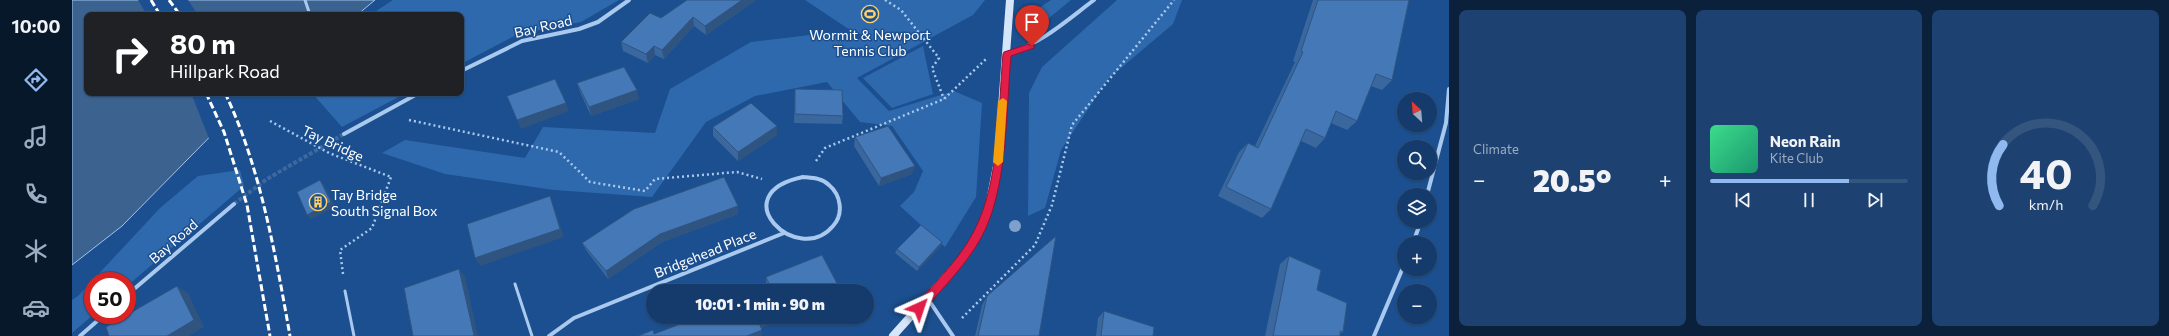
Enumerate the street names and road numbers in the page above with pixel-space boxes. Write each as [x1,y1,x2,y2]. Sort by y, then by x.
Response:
street label: Bay Road [512,11,574,41]
street label: Tay Bridge [299,121,367,165]
street label: Bay Road [145,215,201,267]
street label: Bridgehead Place [651,225,759,281]

